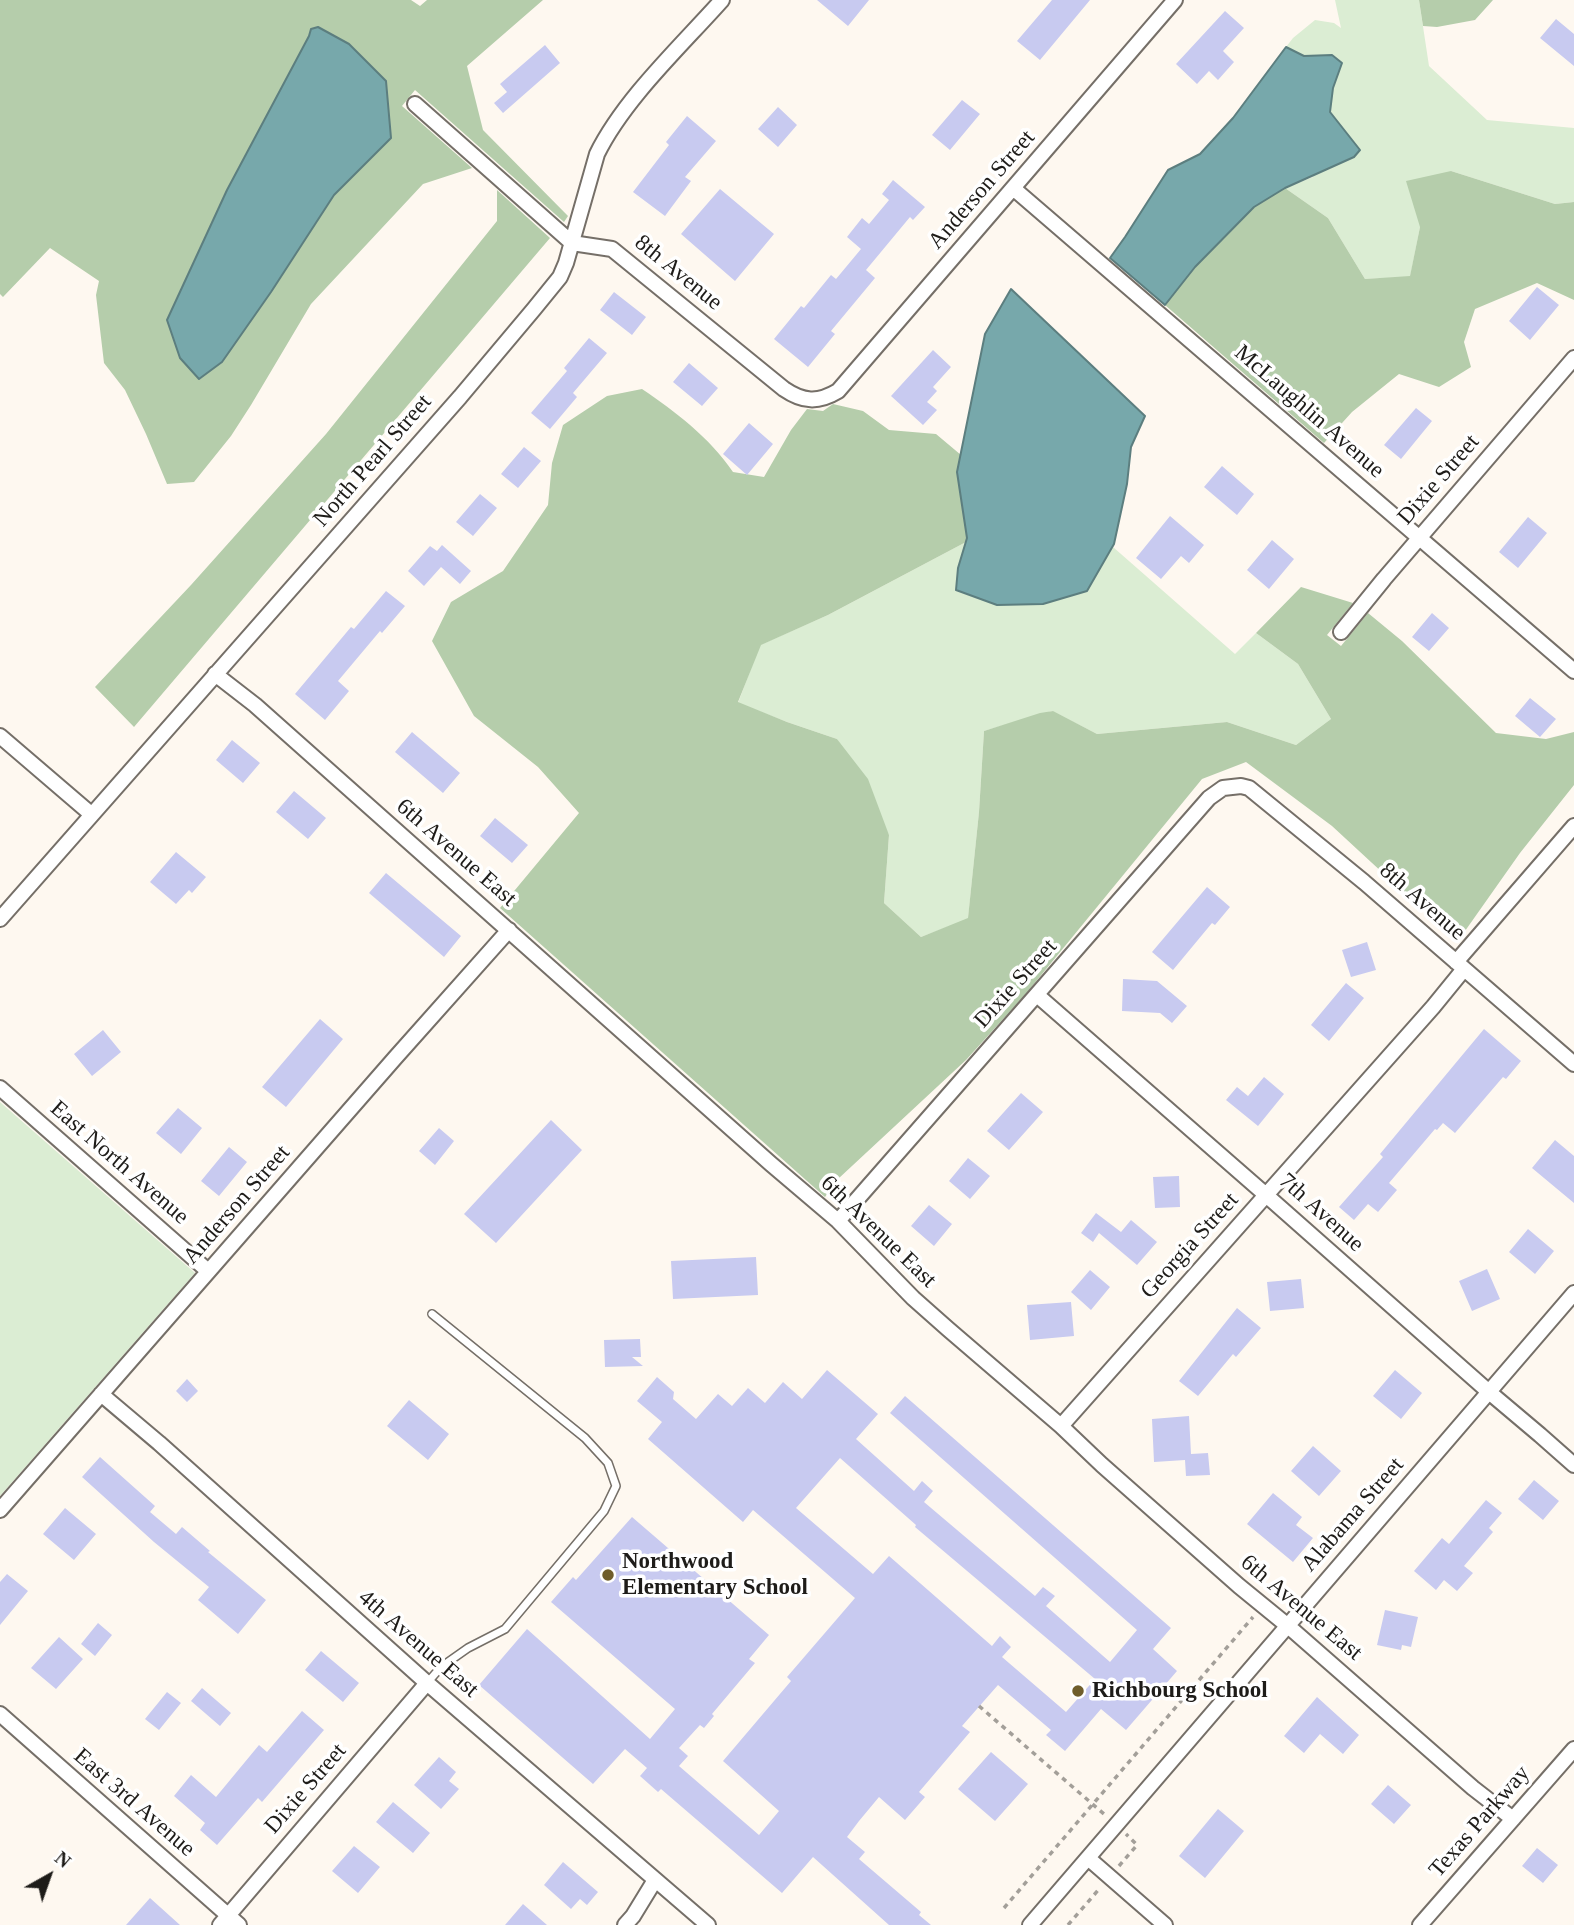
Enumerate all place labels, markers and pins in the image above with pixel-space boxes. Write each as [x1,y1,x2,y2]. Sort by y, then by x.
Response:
place label: Northwood Elementary School [622,1548,808,1602]
marker: Northwood Elementary School [600,1567,616,1583]
place label: Richbourg School [1092,1677,1268,1705]
marker: Richbourg School [1070,1683,1086,1699]

